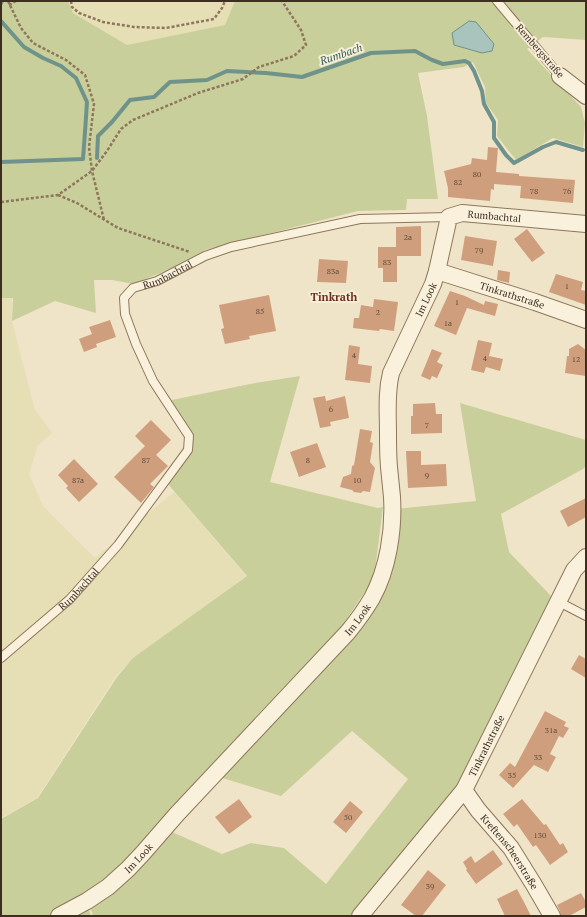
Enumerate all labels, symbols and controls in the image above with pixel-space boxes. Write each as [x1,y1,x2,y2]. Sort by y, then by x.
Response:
street label: Rembergstraße [513,21,567,81]
water label: Rumbach [317,40,364,68]
house number: 80 [473,169,481,179]
house number: 82 [454,177,462,187]
house number: 78 [530,186,538,196]
house number: 76 [563,186,572,196]
street label: Rumbachtal [467,207,522,225]
house number: 2a [404,232,412,242]
house number: 79 [475,245,483,255]
street label: Rumbachtal [141,257,194,291]
house number: 83 [383,257,391,267]
house number: 83a [327,266,339,276]
street label: Tinkrathstraße [478,278,546,311]
street label: Im Look [412,279,440,319]
house number: 1 [565,281,569,291]
district label: Tinkrath [311,290,357,304]
house number: 1 [455,297,459,307]
house number: 85 [256,306,264,316]
house number: 2 [376,307,380,317]
house number: 1a [444,318,452,328]
house number: 4 [352,350,357,360]
house number: 4 [483,353,488,363]
house number: 12 [572,354,580,364]
house number: 6 [329,404,334,414]
house number: 7 [425,420,429,430]
house number: 87 [142,455,150,465]
house number: 8 [306,455,310,465]
house number: 9 [425,470,429,480]
house number: 87a [72,475,84,485]
house number: 10 [353,475,361,485]
street label: Rumbachtal [55,565,101,613]
street label: Im Look [342,600,374,638]
street label: Tinkrathstraße [465,713,507,779]
house number: 31a [545,725,557,735]
house number: 33 [534,752,542,762]
house number: 35 [508,770,516,780]
street label: Kreftenscheerstraße [478,811,542,892]
house number: 50 [344,812,352,822]
house number: 130 [534,830,546,840]
street label: Im Look [121,840,156,876]
house number: 39 [426,881,434,891]

